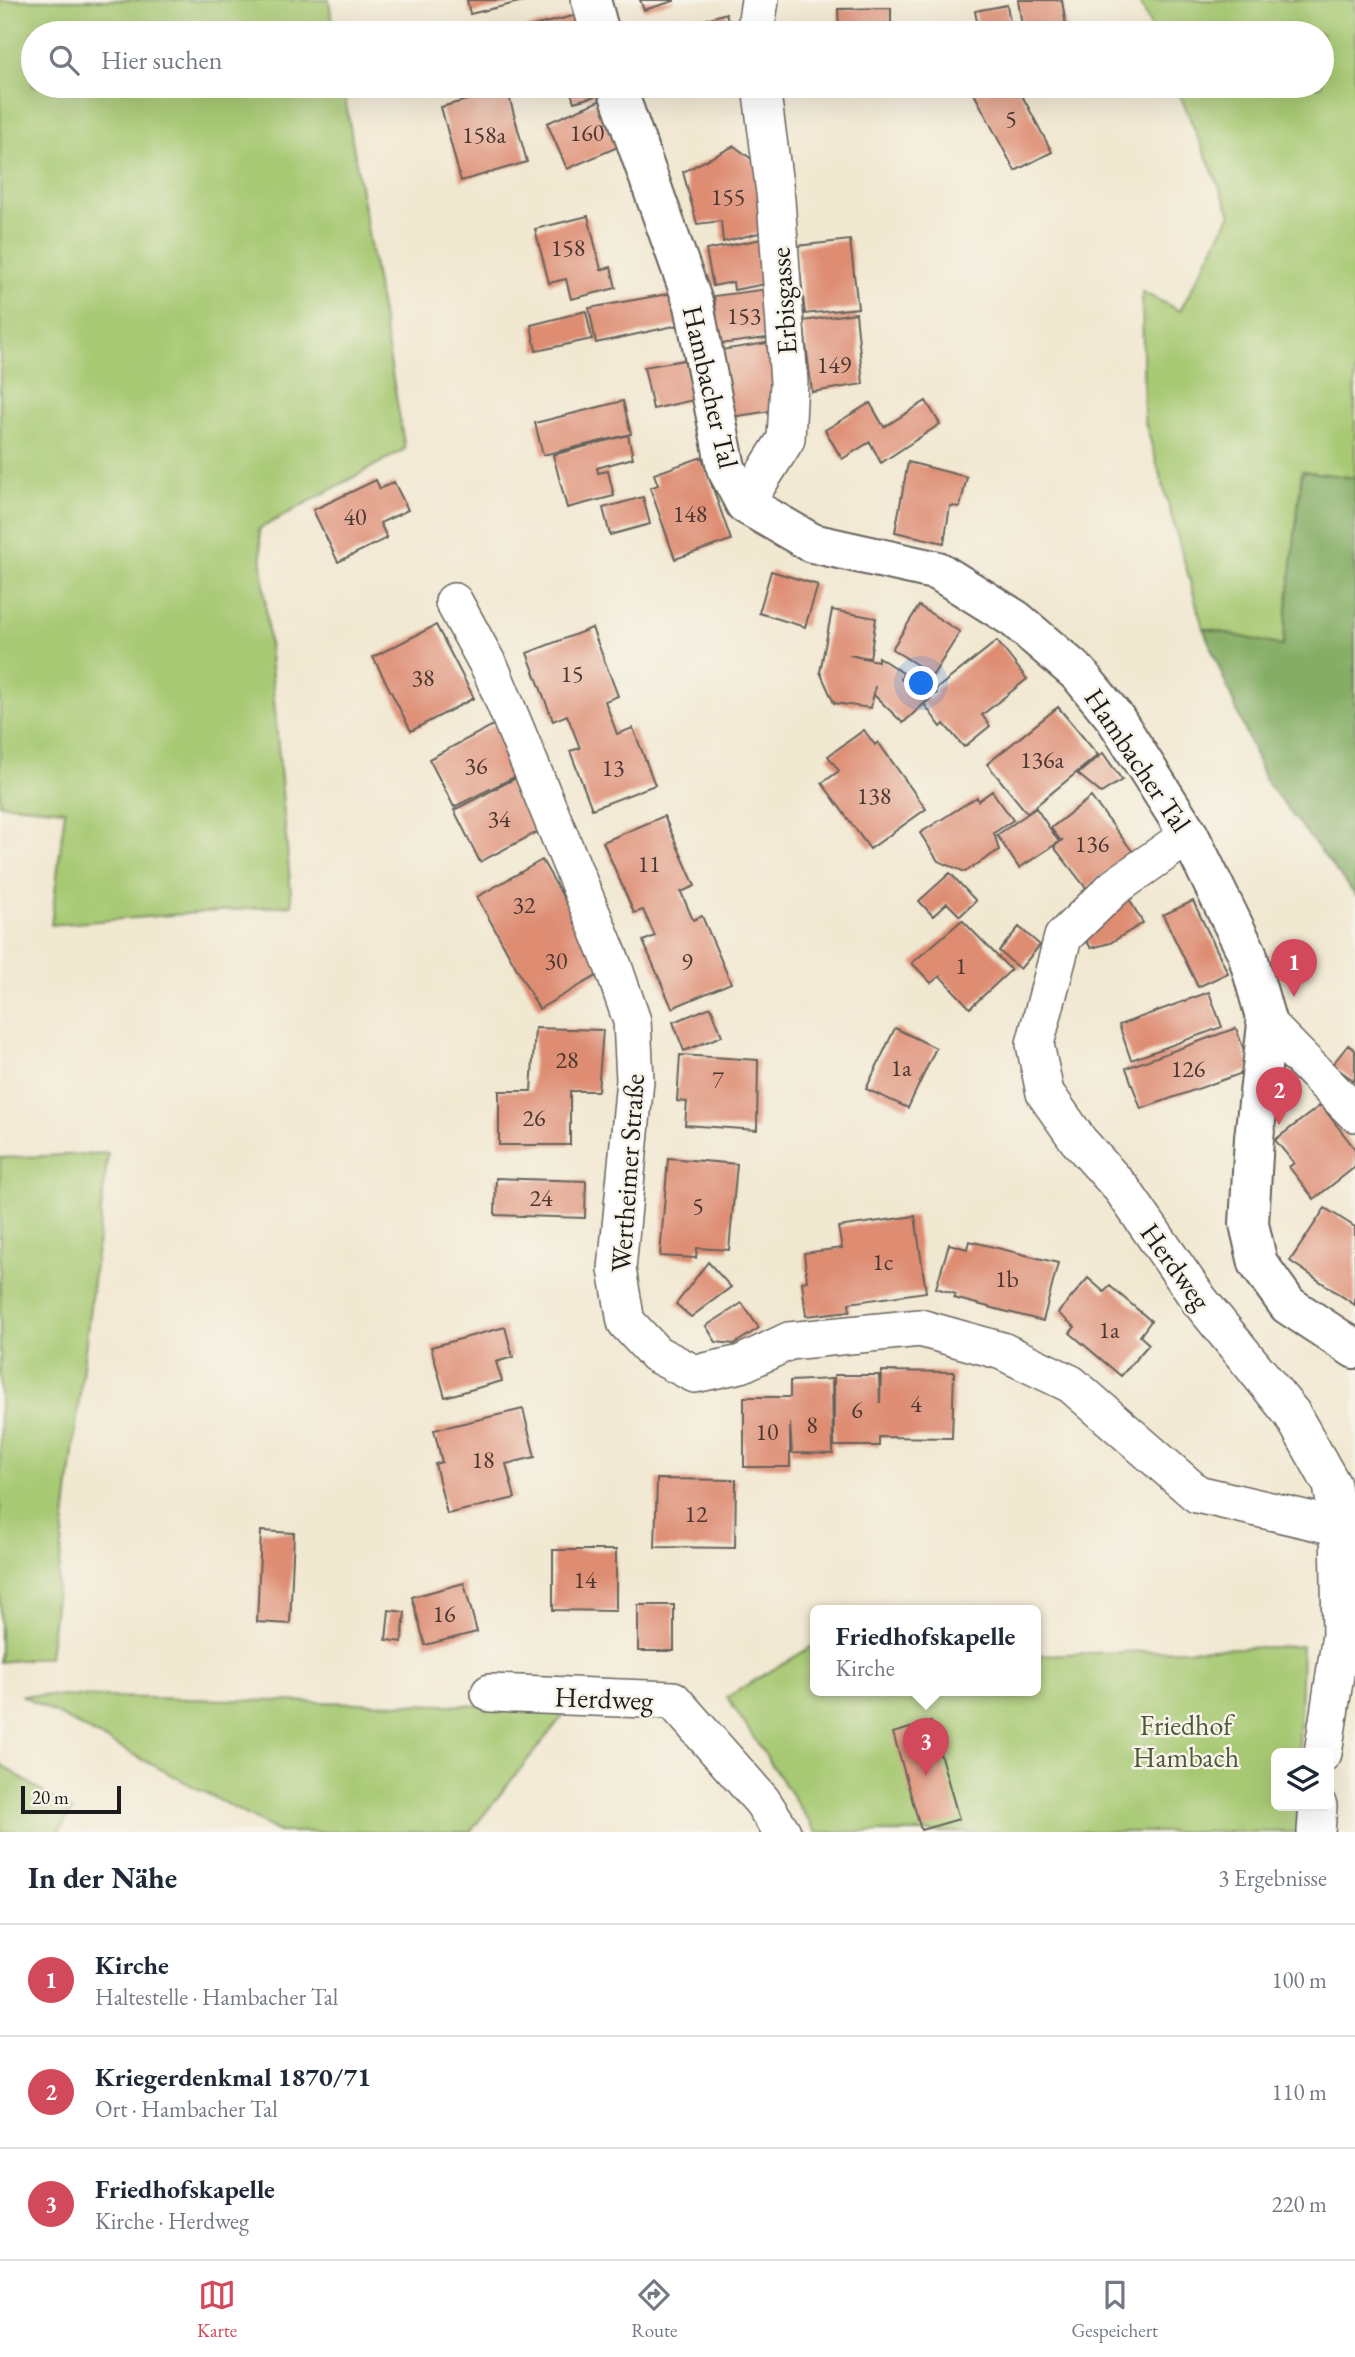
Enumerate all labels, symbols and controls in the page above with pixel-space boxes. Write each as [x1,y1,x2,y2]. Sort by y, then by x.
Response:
search box [21,21,1334,98]
icon: search [45,41,83,79]
text: Hier suchen [101,43,222,77]
house number: 5 [1005,103,1017,134]
house number: 160 [570,117,604,148]
house number: 158a [462,119,506,150]
house number: 155 [711,181,745,212]
house number: 158 [551,232,585,263]
street label: Erbisgasse [761,246,805,356]
house number: 153 [727,300,761,331]
street label: Hambacher Tal [675,302,747,472]
house number: 149 [817,349,852,380]
house number: 148 [673,498,707,529]
house number: 40 [343,501,367,532]
house number: 15 [560,658,584,689]
house number: 38 [411,662,435,693]
your location [904,666,938,700]
street label: Hambacher Tal [1077,681,1200,839]
house number: 136a [1020,744,1064,775]
house number: 36 [464,750,488,781]
house number: 13 [601,752,625,783]
house number: 138 [857,780,891,811]
house number: 34 [487,803,511,834]
house number: 136 [1075,828,1109,859]
house number: 11 [637,848,661,879]
house number: 32 [512,889,536,920]
pin: 1 [1271,939,1317,997]
house number: 30 [544,945,568,976]
house number: 9 [681,946,693,977]
house number: 1 [955,950,967,981]
house number: 28 [555,1044,579,1075]
house number: 1a [890,1052,912,1083]
house number: 126 [1171,1053,1205,1084]
house number: 7 [712,1064,724,1095]
pin: 2 [1256,1067,1302,1125]
street label: Wertheimer Straße [602,1072,652,1274]
house number: 26 [522,1102,546,1133]
house number: 24 [529,1182,553,1213]
house number: 5 [692,1190,704,1221]
street label: Herdweg [1132,1215,1220,1317]
house number: 1c [872,1246,894,1277]
house number: 1b [995,1263,1019,1294]
house number: 1a [1098,1314,1120,1345]
house number: 4 [910,1388,922,1419]
house number: 6 [851,1394,863,1425]
house number: 8 [806,1409,818,1440]
house number: 10 [755,1416,779,1447]
house number: 18 [471,1444,495,1475]
house number: 12 [684,1498,708,1529]
house number: 14 [573,1564,597,1595]
house number: 16 [432,1598,456,1629]
popup [810,1605,1041,1696]
text: Friedhofskapelle [836,1619,1015,1653]
text: Kirche [836,1653,895,1683]
street label: Herdweg [554,1678,655,1718]
park label: Friedhof Hambach [1133,1707,1239,1775]
pin: 3 [903,1718,949,1776]
map controls [1271,1748,1334,1811]
button: layers [1271,1748,1334,1811]
scale bar [21,1783,121,1815]
text: 20 m [32,1785,69,1810]
text: In der Nähe [28,1858,177,1897]
text: 3 Ergebnisse [1218,1863,1327,1893]
text: Kirche [95,1948,169,1982]
text: 1 [45,1965,57,1995]
text: 100 m [1271,1965,1327,1995]
text: Haltestelle · Hambacher Tal [95,1982,338,2012]
text: Kriegerdenkmal 1870/71 [95,2060,371,2094]
text: 2 [45,2077,57,2107]
text: 110 m [1271,2077,1327,2107]
text: Ort · Hambacher Tal [95,2094,278,2124]
text: Friedhofskapelle [95,2172,275,2206]
text: 3 [45,2189,57,2219]
text: 220 m [1271,2189,1327,2219]
text: Kirche · Herdweg [95,2206,249,2236]
tab: Karte [197,2276,237,2343]
tab: Route [631,2276,678,2343]
tab: Gespeichert [1071,2276,1158,2343]

